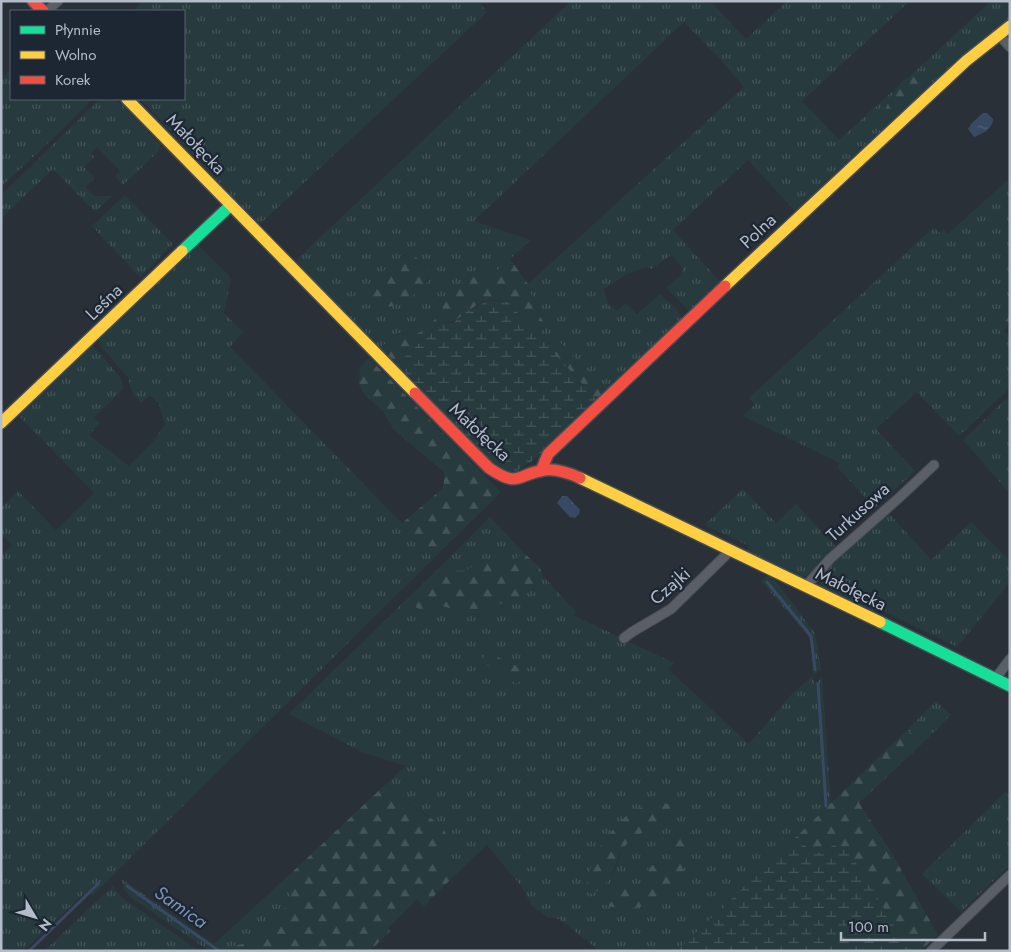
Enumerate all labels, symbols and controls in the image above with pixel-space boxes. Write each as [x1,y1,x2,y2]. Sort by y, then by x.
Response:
legend [10,10,185,100]
text: Płynnie [55,19,101,41]
text: Wolno [55,44,96,66]
text: Korek [55,69,91,91]
street label: Małołęcka [160,108,232,180]
street label: Polna [734,207,782,255]
street label: Leśna [80,278,128,326]
street label: Małołęcka [443,397,517,467]
street label: Turkusowa [821,476,895,548]
street label: Czajki [644,561,696,611]
street label: Małołęcka [811,561,891,617]
water label: Samica [149,879,213,935]
north arrow [10,892,60,942]
scale bar [841,910,985,942]
text: N [34,914,57,936]
text: 100 m [848,916,889,938]

